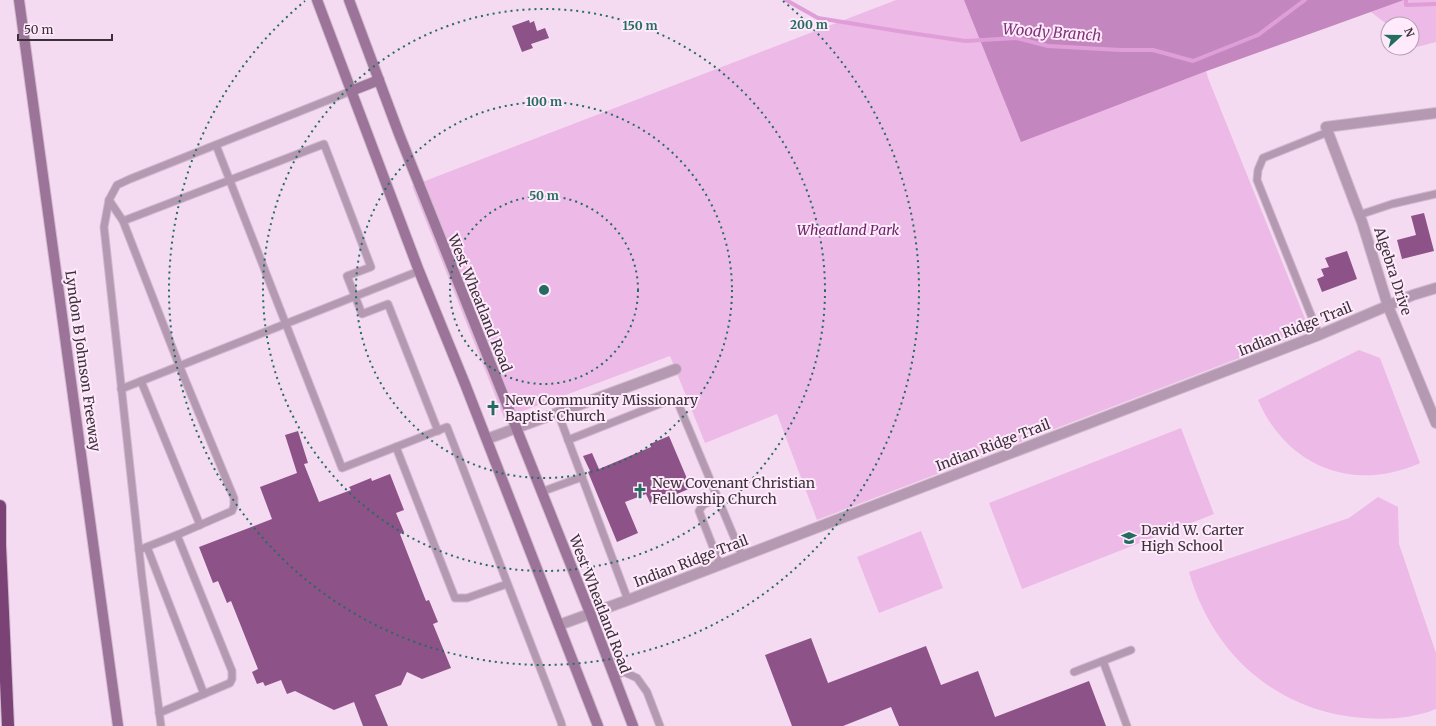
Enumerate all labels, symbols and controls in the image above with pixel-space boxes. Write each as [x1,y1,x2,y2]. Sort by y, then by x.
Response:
scale bar [18,16,112,42]
north arrow [1380,16,1420,56]
text: 200 m [790,17,828,32]
text: 150 m [623,18,658,33]
water label: Woody Branch [1002,19,1102,45]
text: 50 m [24,22,53,37]
text: N [1401,26,1418,39]
text: 100 m [526,94,562,109]
text: 50 m [529,188,559,203]
park label: Wheatland Park [797,221,900,239]
street label: Algebra Drive [1370,224,1416,317]
street label: West Wheatland Road [444,231,516,375]
street label: Lyndon B Johnson Freeway [61,269,105,454]
centre of rings [537,283,551,297]
street label: Indian Ridge Trail [1235,298,1355,360]
place label: New Community Missionary Baptist Church [505,391,699,425]
church icon: New Community Missionary Baptist Church [484,399,502,417]
street label: Indian Ridge Trail [933,415,1053,475]
place label: New Covenant Christian Fellowship Church [652,474,815,508]
church icon: New Covenant Christian Fellowship Church [631,482,649,500]
place label: David W. Carter High School [1141,521,1244,555]
school or university icon: David W. Carter High School [1120,529,1138,547]
street label: West Wheatland Road [565,531,635,676]
street label: Indian Ridge Trail [631,531,751,591]

